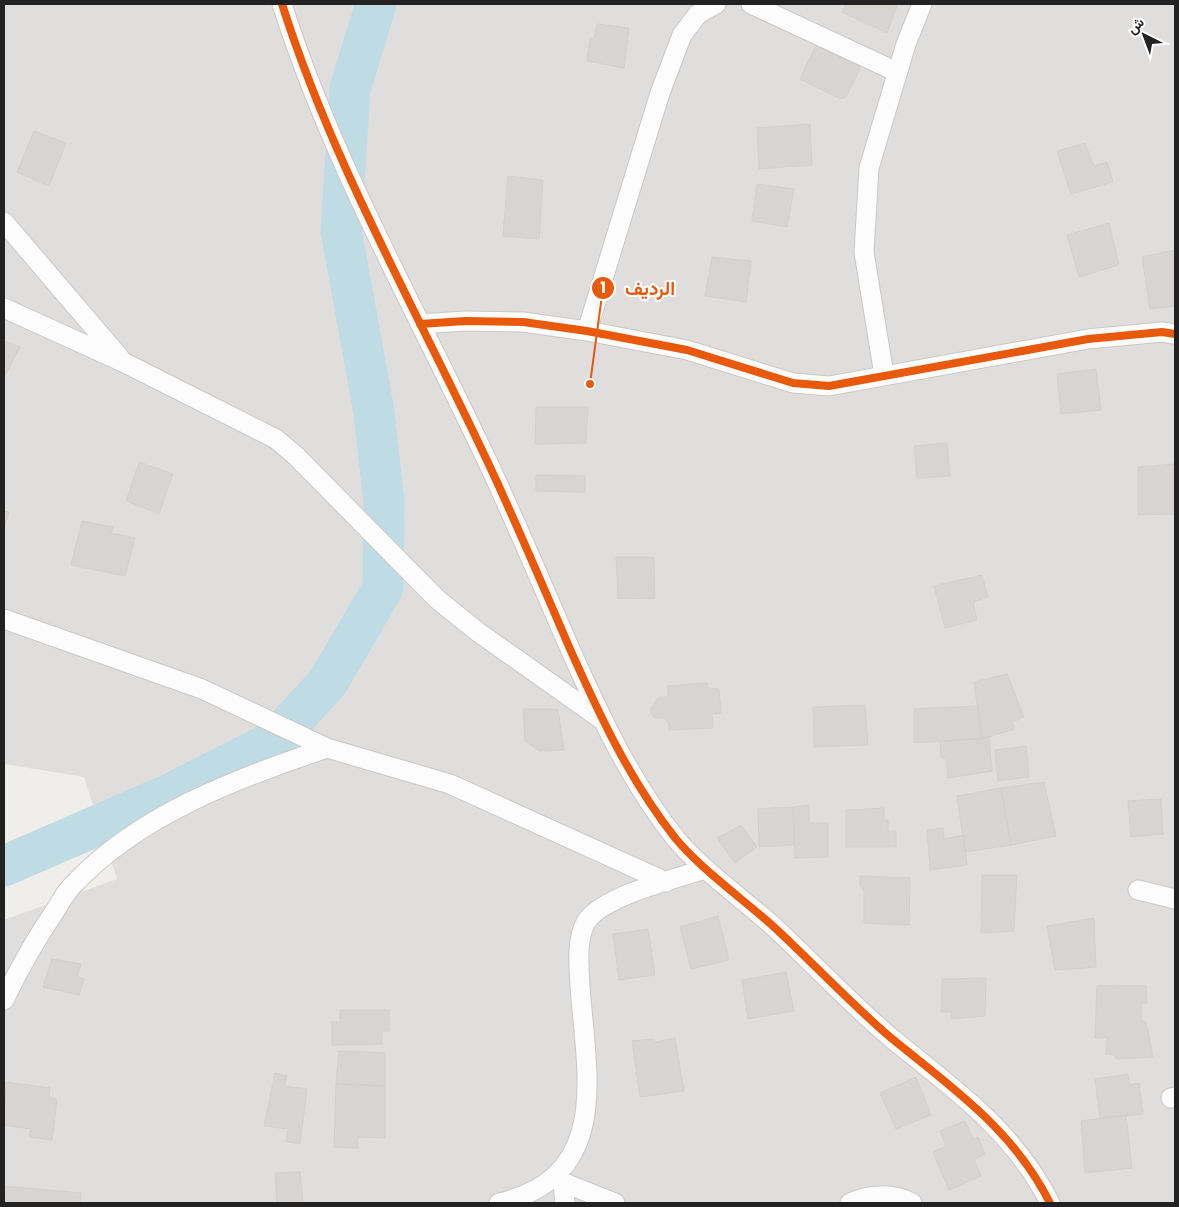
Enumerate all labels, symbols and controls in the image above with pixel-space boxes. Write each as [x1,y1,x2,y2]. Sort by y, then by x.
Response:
north arrow [1119,10,1169,60]
text: ش [1122,12,1148,38]
callout: الرديف [590,271,685,305]
text: الرديف [625,275,675,302]
text: 1 [600,277,606,298]

